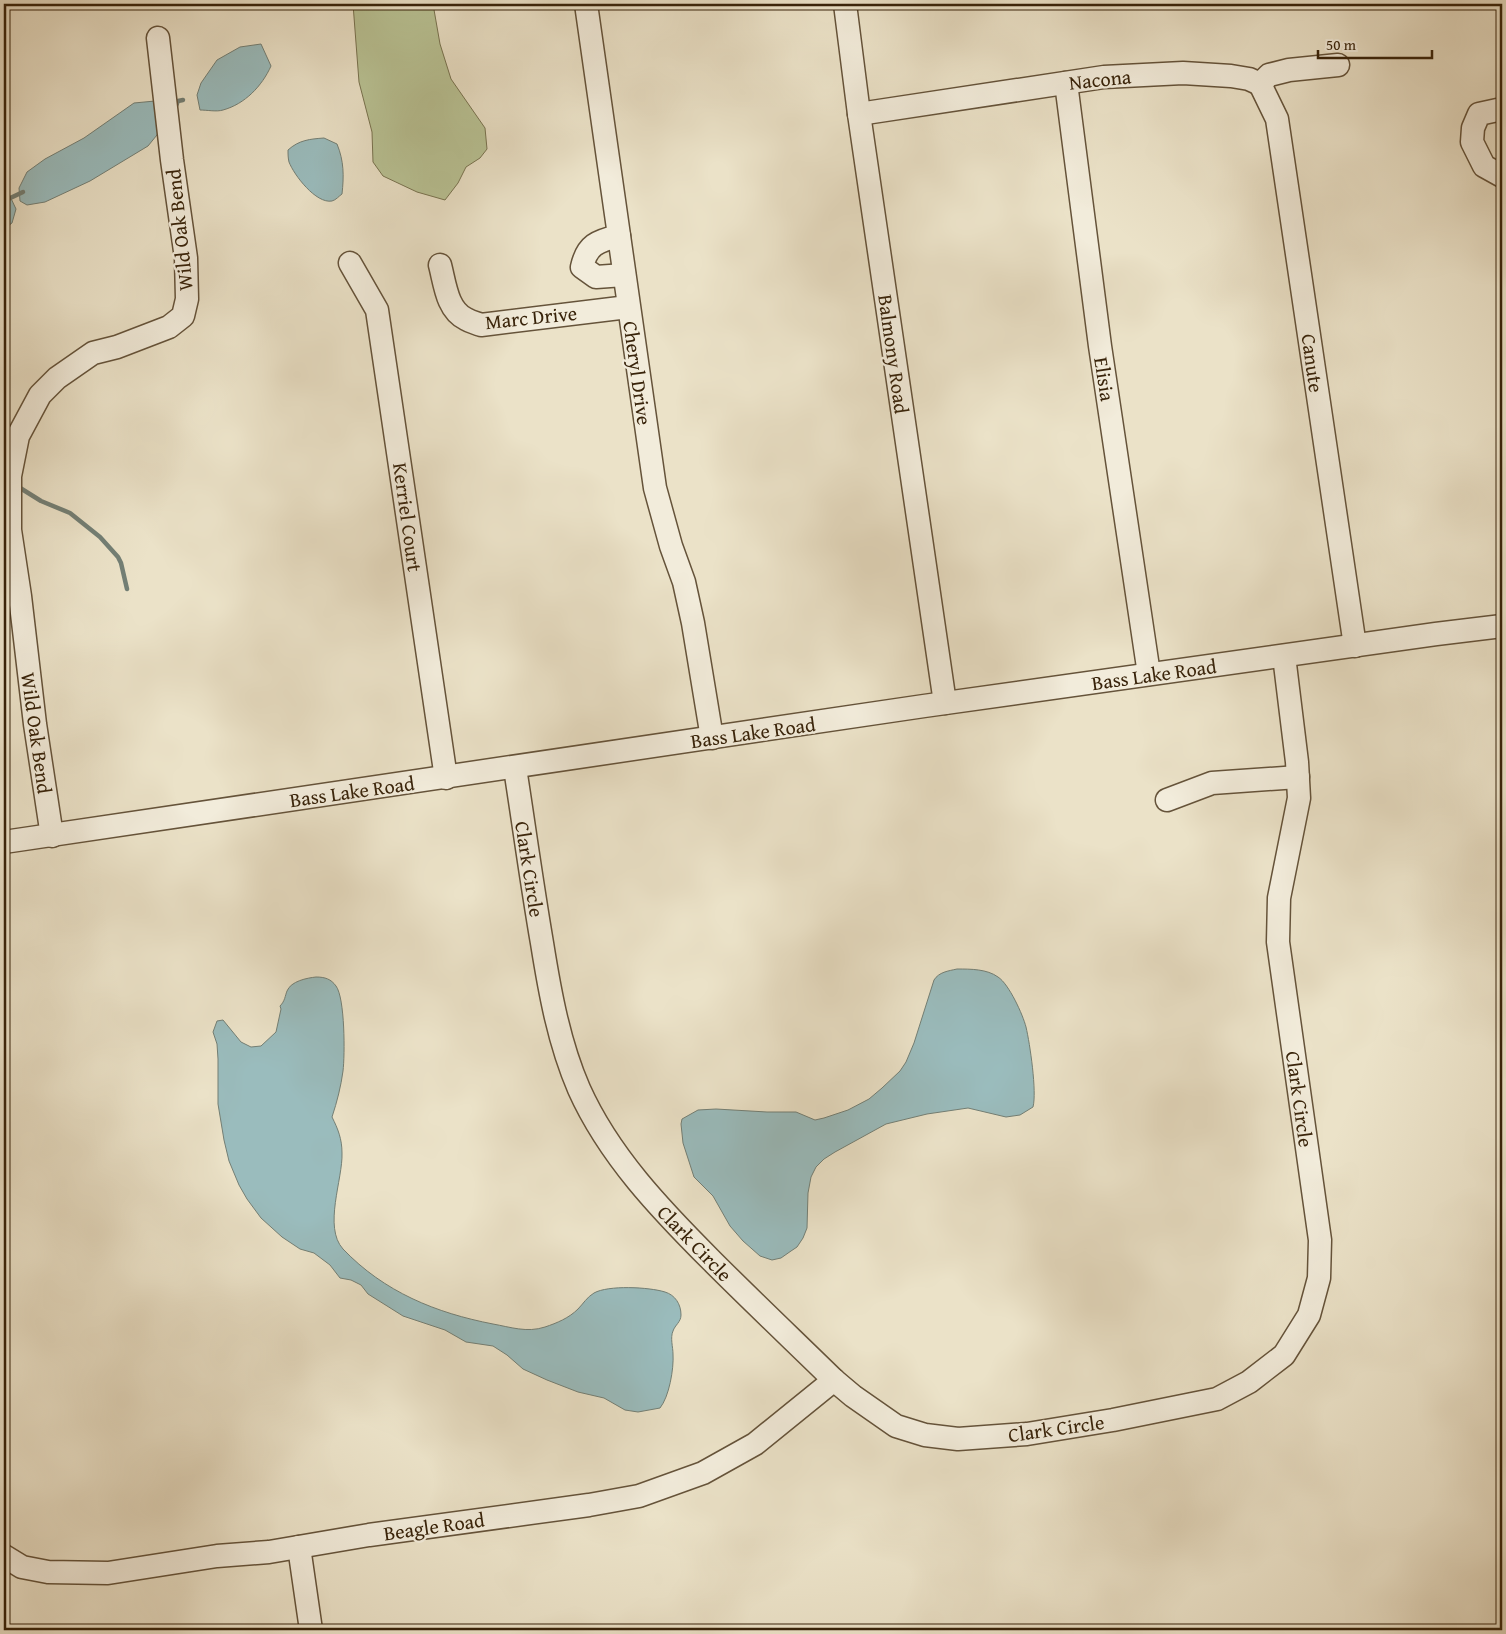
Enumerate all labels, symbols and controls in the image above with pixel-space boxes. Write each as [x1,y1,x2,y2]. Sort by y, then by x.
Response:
scale bar [1318,28,1432,60]
text: 50 m [1326,34,1357,55]
street label: Nacona [1068,61,1133,97]
street label: Wild Oak Bend [158,167,200,292]
street label: Balmony Road [871,292,917,416]
street label: Marc Drive [484,298,578,336]
street label: Cheryl Drive [616,319,660,427]
street label: Canute [1295,332,1331,394]
street label: Elisia [1087,355,1123,404]
street label: Kerriel Court [386,461,430,573]
street label: Bass Lake Road [1090,651,1219,697]
street label: Wild Oak Bend [14,671,60,796]
street label: Bass Lake Road [689,709,818,755]
street label: Bass Lake Road [288,768,417,814]
street label: Clark Circle [508,819,552,919]
street label: Clark Circle [1279,1049,1321,1149]
street label: Clark Circle [651,1198,739,1288]
street label: Clark Circle [1006,1407,1106,1449]
street label: Beagle Road [382,1505,487,1547]

